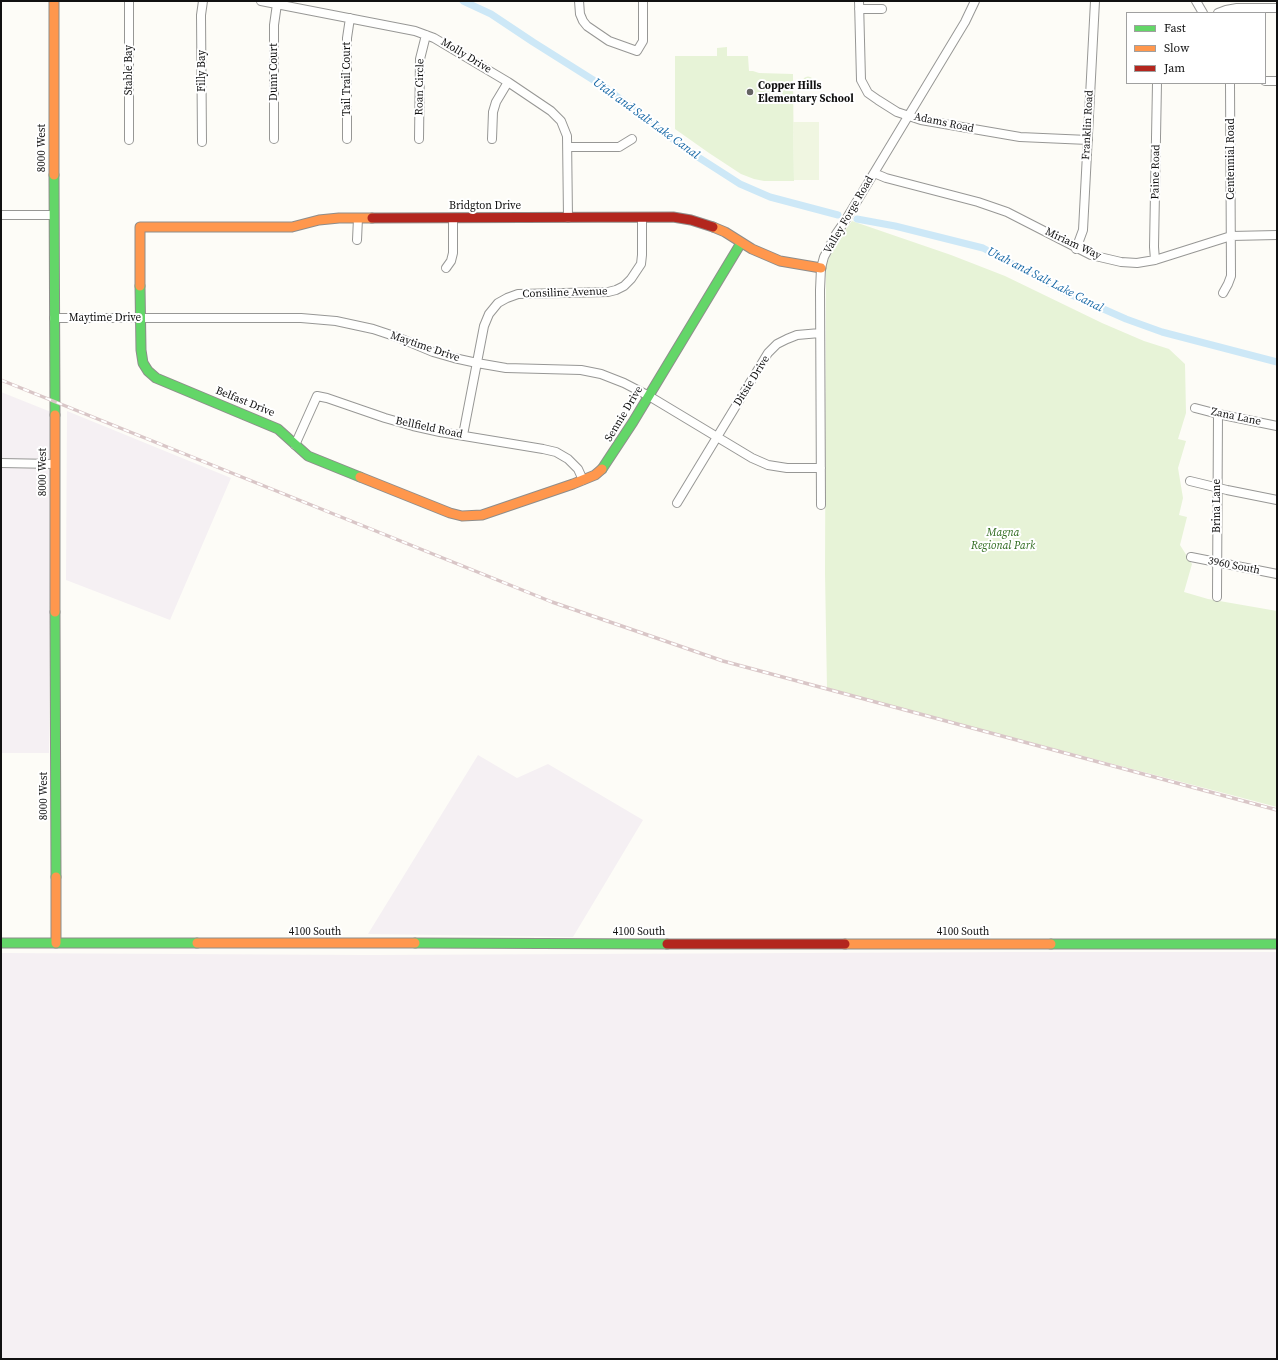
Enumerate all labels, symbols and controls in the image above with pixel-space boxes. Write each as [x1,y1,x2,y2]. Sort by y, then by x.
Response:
legend [1126,12,1266,84]
text: Fast [1164,20,1186,36]
street label: Molly Drive [438,36,494,76]
text: Slow [1164,40,1189,56]
street label: Tail Trail Court [340,42,354,116]
street label: Dunn Court [267,43,281,101]
street label: Stable Bay [122,45,136,95]
street label: Filly Bay [195,50,209,92]
street label: Roan Circle [413,59,427,115]
text: Jam [1164,60,1185,76]
water label: Utah and Salt Lake Canal [590,76,702,162]
place label: Copper Hills Elementary School [758,79,854,105]
marker: Copper Hills Elementary School [745,87,755,97]
street label: Franklin Road [1080,90,1096,160]
street label: Adams Road [913,110,975,136]
street label: Centennial Road [1224,118,1238,200]
street label: 8000 West [35,124,49,172]
street label: Paine Road [1149,144,1163,200]
street label: Valley Forge Road [821,174,877,256]
street label: Bridgton Drive [449,199,521,213]
street label: Miriam Way [1043,225,1103,263]
water label: Utah and Salt Lake Canal [985,244,1105,316]
street label: Consiline Avenue [522,285,608,301]
street label: Maytime Drive [69,311,141,325]
street label: Maytime Drive [389,329,461,365]
street label: Ditsie Drive [731,353,773,409]
street label: Belfast Drive [213,384,277,420]
street label: Sennie Drive [602,384,646,444]
street label: Zana Lane [1210,405,1262,429]
street label: Bellfield Road [394,414,464,442]
street label: 8000 West [36,448,50,496]
street label: Brina Lane [1210,479,1224,533]
park label: Magna Regional Park [971,526,1035,552]
street label: 3960 South [1207,554,1261,578]
street label: 8000 West [37,772,51,820]
street label: 4100 South [289,925,341,939]
street label: 4100 South [613,925,665,939]
street label: 4100 South [937,925,989,939]

